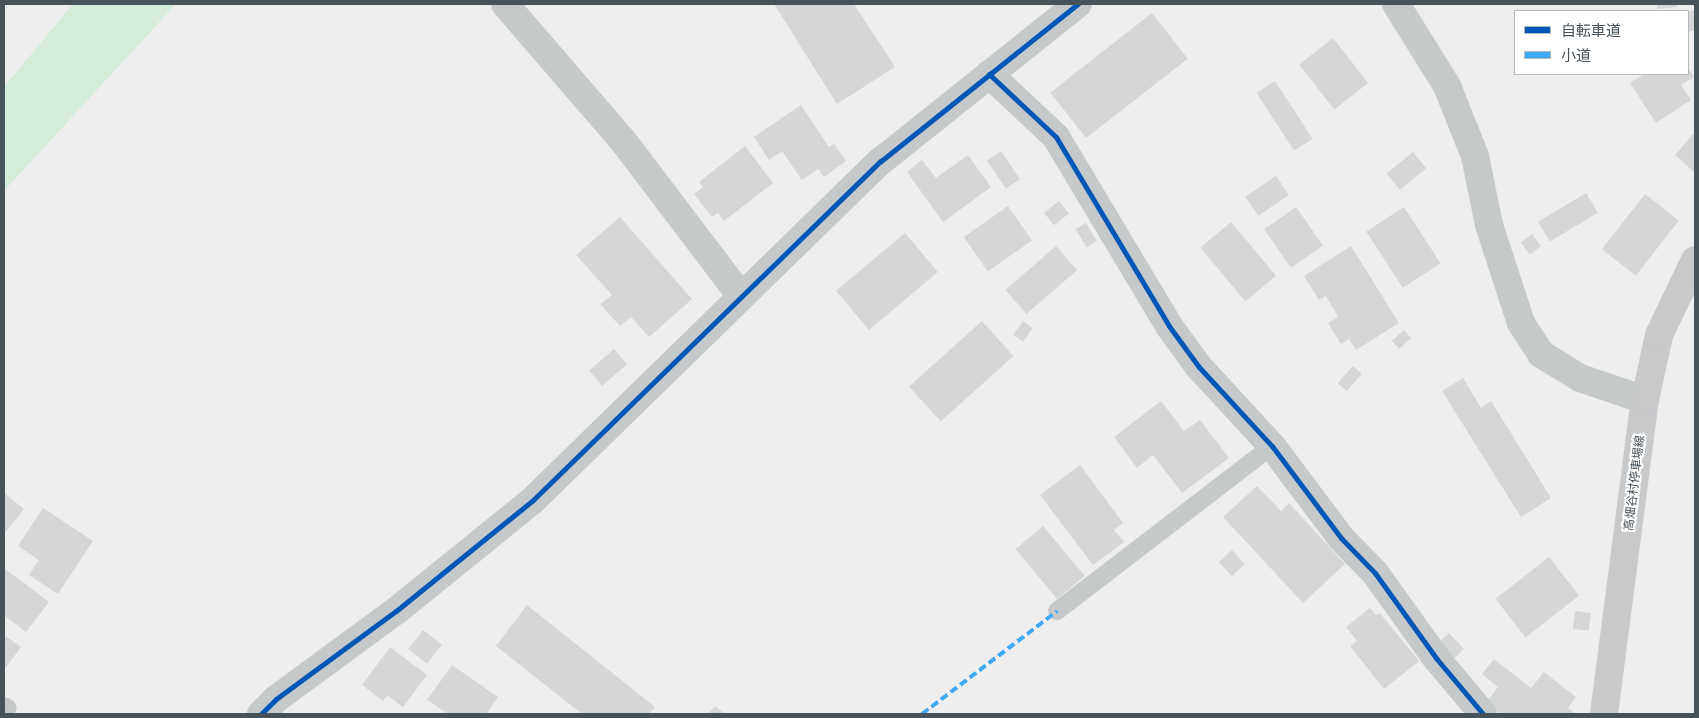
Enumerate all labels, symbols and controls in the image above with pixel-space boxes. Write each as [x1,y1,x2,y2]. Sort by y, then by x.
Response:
legend [1514,10,1689,75]
text: 自転車道 [1561,21,1621,40]
text: 小道 [1561,46,1591,65]
street label: 高畑谷村停車場線 [1621,434,1647,532]

